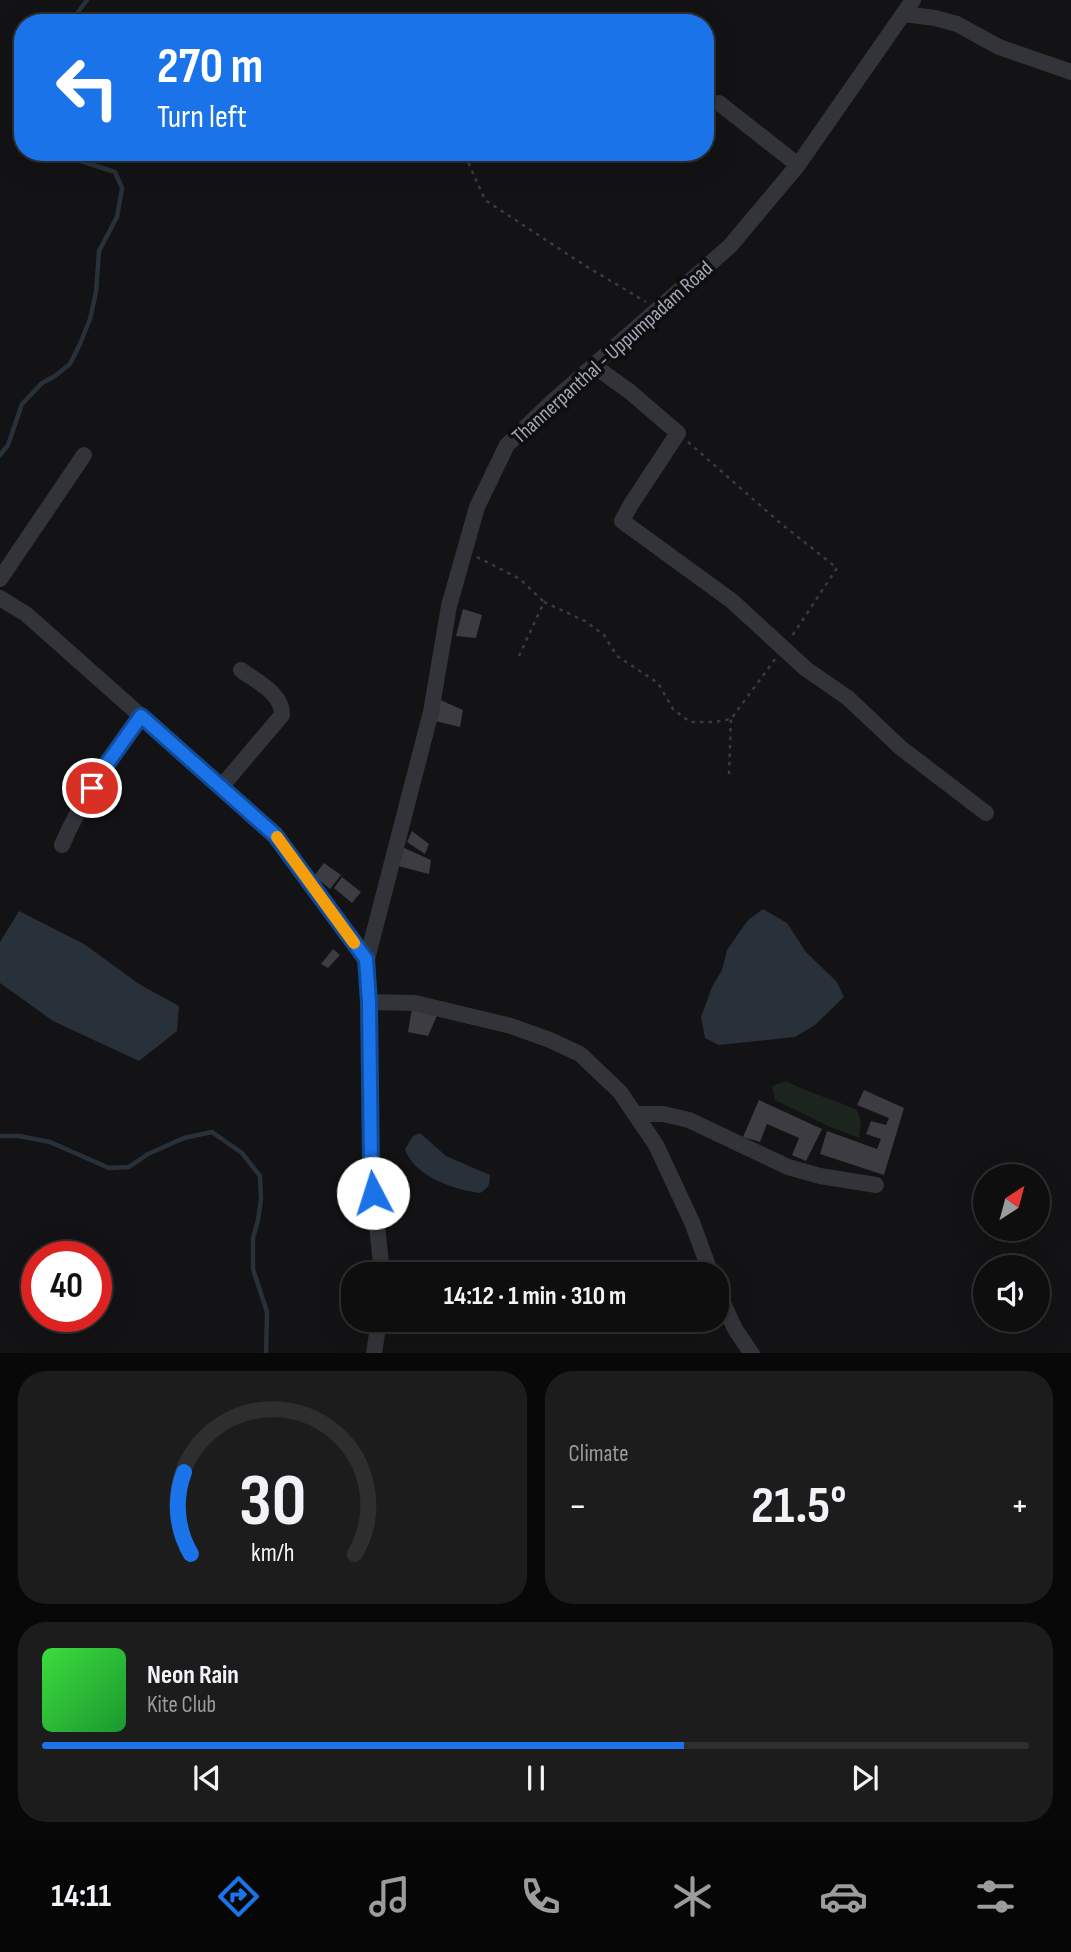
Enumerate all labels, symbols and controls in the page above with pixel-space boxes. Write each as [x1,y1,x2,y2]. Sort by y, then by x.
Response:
text: 270 m [157,38,263,97]
icon: left [42,42,133,133]
text: Turn left [157,98,247,137]
street label: Thannerpanthal - Uppumpadam Road [507,256,718,449]
pin [62,758,122,818]
icon: arrive [73,769,111,807]
position arrow [336,1156,410,1230]
north arrow [973,1164,1050,1241]
map controls [973,1164,1050,1332]
speed limit sign: 40 [21,1241,112,1332]
button: sound [973,1255,1050,1332]
text: 14:12 · 1 min · 310 m [444,1281,626,1312]
text: Climate [569,1440,628,1468]
text: 30 [239,1458,306,1546]
text: 21.5° [751,1475,846,1538]
text: − [569,1484,587,1529]
text: + [1010,1484,1029,1529]
text: km/h [251,1537,294,1568]
text: Neon Rain [147,1660,239,1691]
text: Kite Club [147,1691,216,1719]
icon: previous [188,1759,226,1797]
icon: pause [517,1759,555,1797]
icon: next [846,1759,884,1797]
icon: directions [214,1872,263,1921]
icon: music [365,1872,414,1921]
icon: phone [516,1872,565,1921]
icon: climate [668,1872,717,1921]
icon: car [819,1872,868,1921]
icon: filters [971,1872,1020,1921]
text: 14:11 [51,1877,111,1916]

